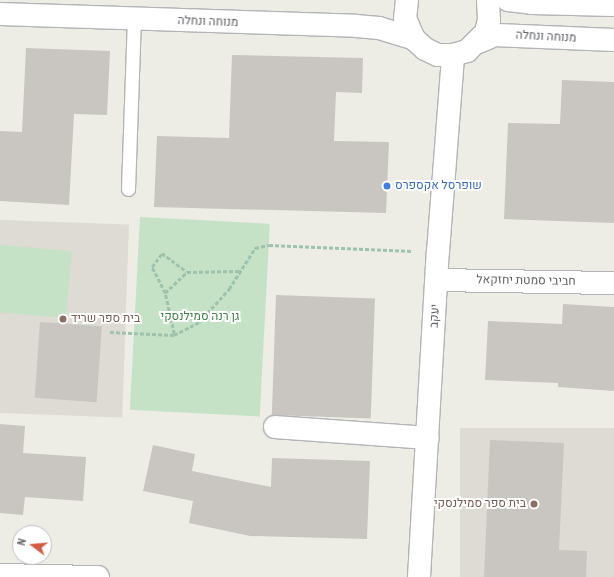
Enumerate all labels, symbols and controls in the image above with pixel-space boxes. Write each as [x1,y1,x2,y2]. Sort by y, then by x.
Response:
street label: מנוחה ונחלה [177,14,239,30]
street label: מנוחה ונחלה [515,28,577,46]
place label: שופרסל אקספרס [395,179,482,193]
marker: שופרסל אקספרס [382,181,392,191]
street label: חביבי סמטת יחזקאל [476,273,576,289]
street label: יעקב [427,303,443,329]
park label: גן רנה סמילנסקי [161,310,239,324]
place label: בית ספר שריד [71,312,140,326]
marker: בית ספר שריד [58,314,68,324]
place label: בית ספר סמילנסקי [434,497,526,511]
marker: בית ספר סמילנסקי [529,499,539,509]
north arrow [12,525,52,565]
text: N [14,537,29,547]

